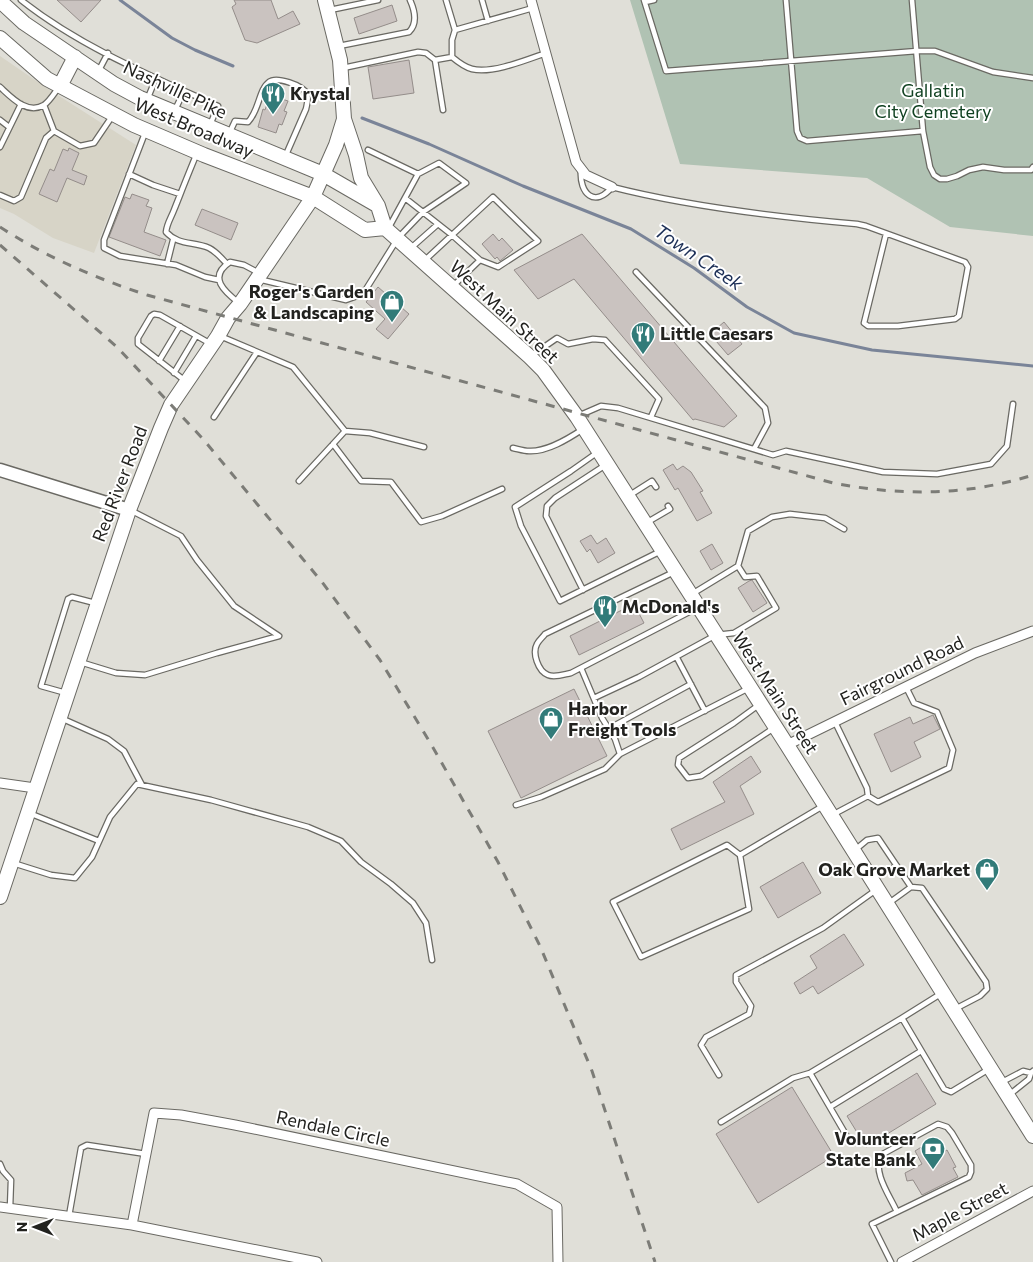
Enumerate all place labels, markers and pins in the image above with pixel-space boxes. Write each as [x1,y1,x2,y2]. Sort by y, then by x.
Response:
restaurant icon: Krystal [260,81,286,115]
place label: Krystal [290,82,350,104]
place label: Roger's Garden & Landscaping [249,280,374,323]
shop icon: Roger's Garden & Landscaping [379,289,405,323]
restaurant icon: Little Caesars [630,321,656,355]
place label: Little Caesars [660,322,773,344]
restaurant icon: McDonald's [592,594,618,628]
place label: McDonald's [622,595,720,617]
place label: Harbor Freight Tools [568,697,676,740]
shop icon: Harbor Freight Tools [538,706,564,740]
shop icon: Oak Grove Market [974,857,1000,891]
place label: Oak Grove Market [818,858,970,880]
place label: Volunteer State Bank [826,1127,917,1170]
bank icon: Volunteer State Bank [920,1136,946,1170]

